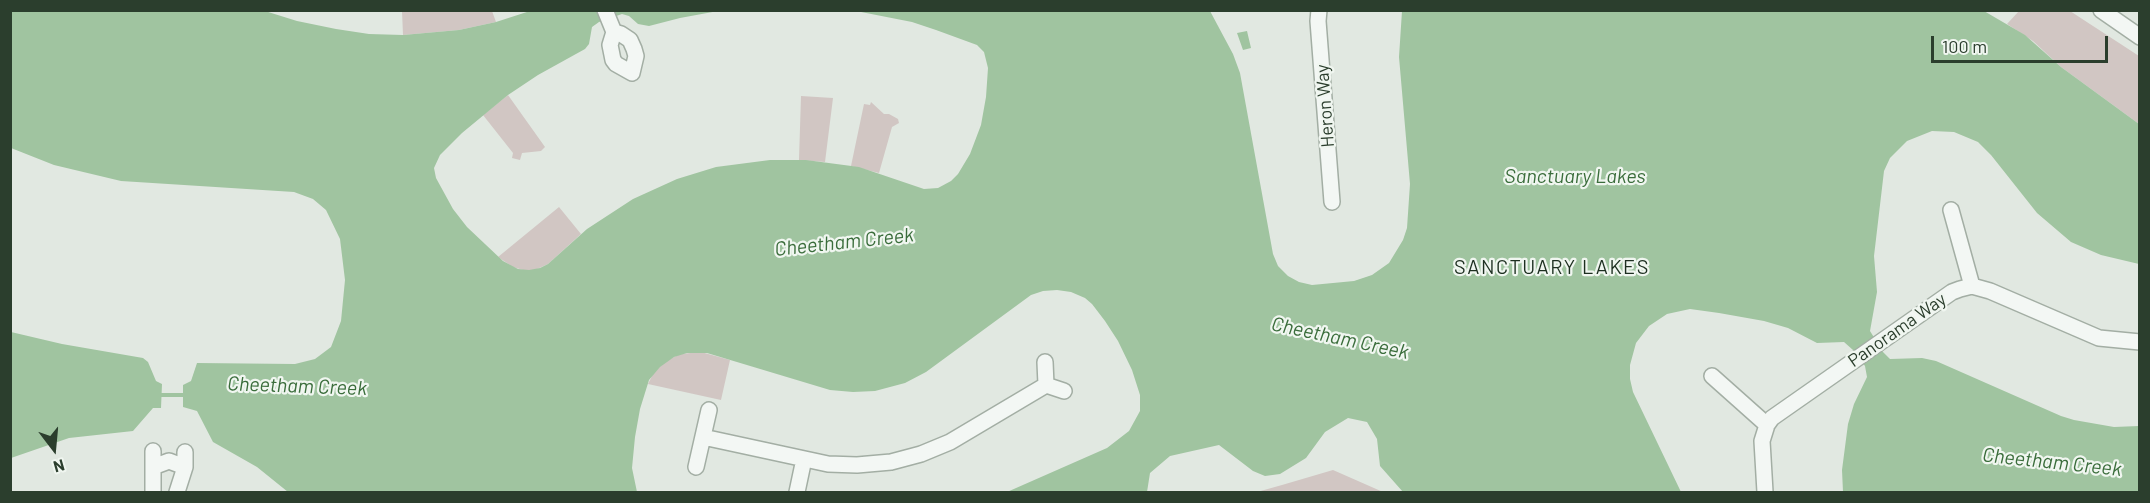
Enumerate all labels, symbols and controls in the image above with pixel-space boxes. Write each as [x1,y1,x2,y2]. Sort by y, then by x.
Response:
scale bar [1934,24,2111,62]
text: 100 m [1942,35,1987,57]
street label: Heron Way [1311,64,1339,148]
water label: Sanctuary Lakes [1504,164,1646,188]
water label: Cheetham Creek [773,223,915,261]
district label: SANCTUARY LAKES [1454,255,1650,279]
street label: Panorama Way [1844,288,1950,372]
water label: Cheetham Creek [1269,312,1411,364]
water label: Cheetham Creek [227,372,367,400]
north arrow [24,419,84,479]
water label: Cheetham Creek [1981,443,2123,481]
text: N [51,456,67,477]

